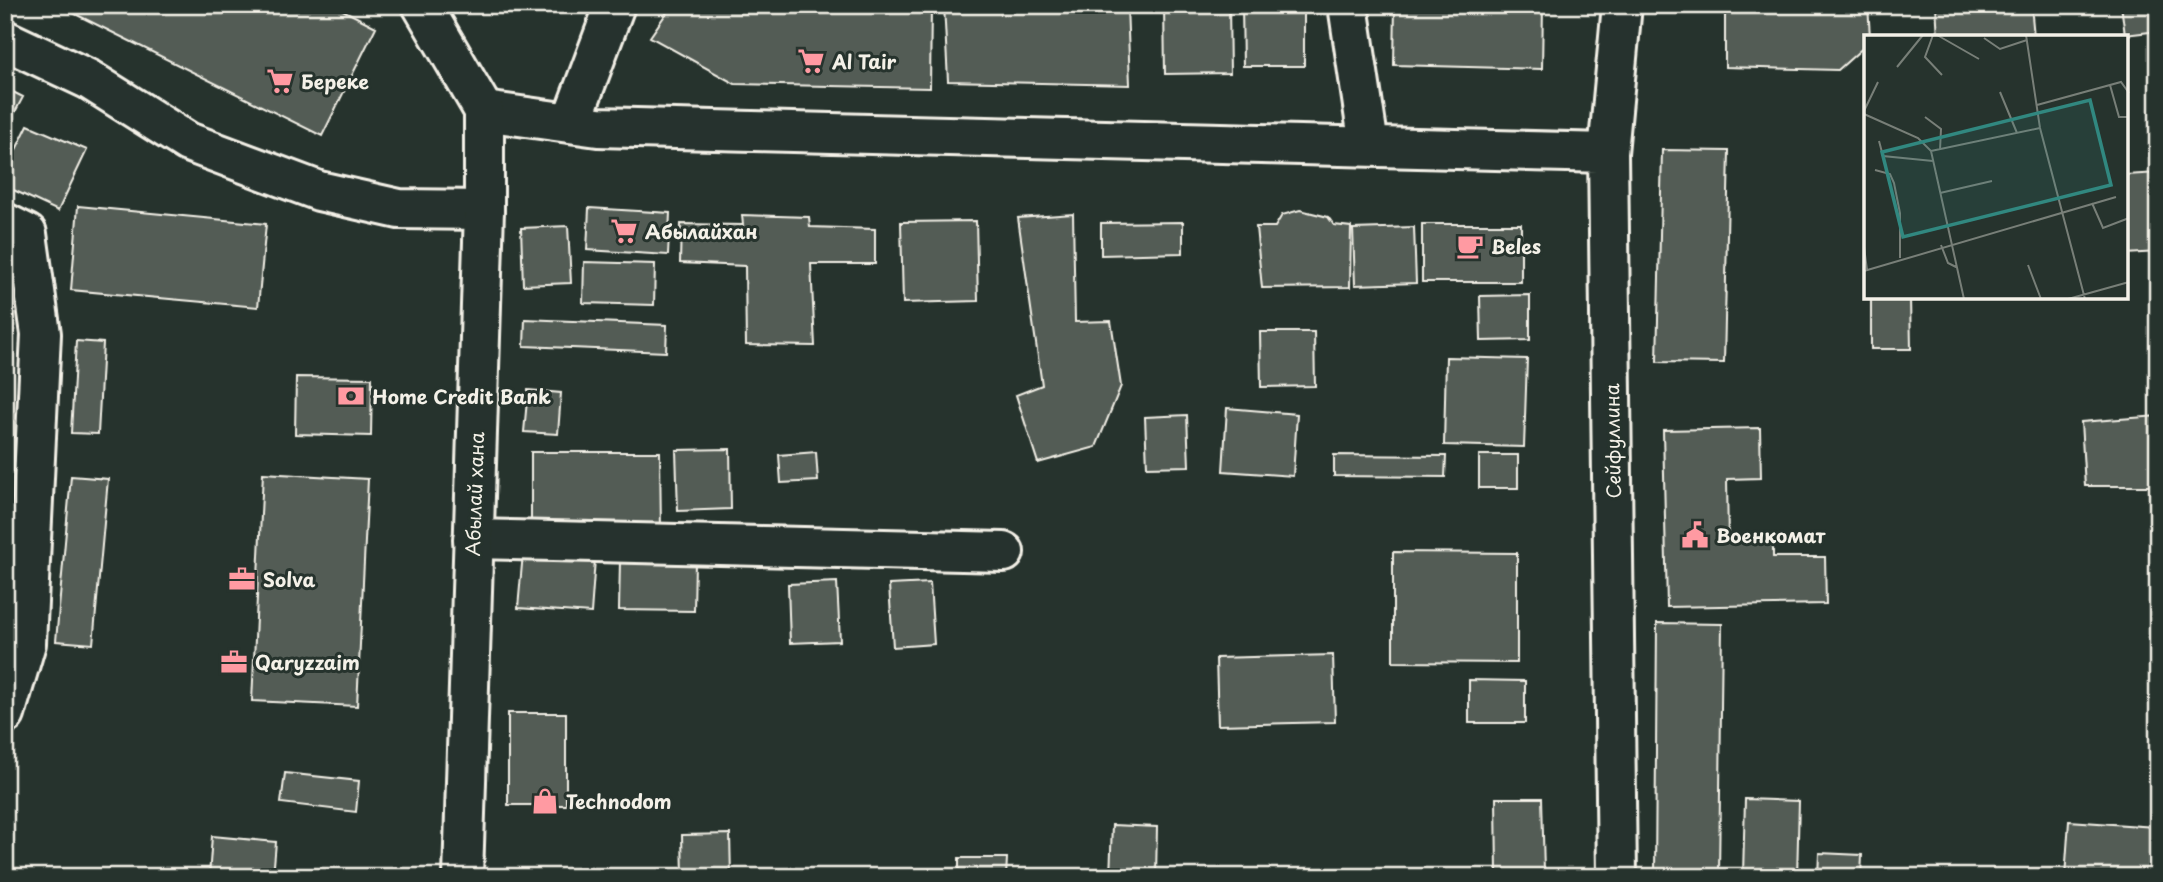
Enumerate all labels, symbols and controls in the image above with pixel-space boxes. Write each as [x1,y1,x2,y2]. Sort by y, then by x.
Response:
inset map [1864,35,2128,299]
supermarket icon: Al Tair [796,46,826,76]
place label: Al Tair [831,47,897,75]
supermarket icon: Береке [265,66,295,96]
place label: Береке [301,67,369,95]
supermarket icon: Абылайхан [609,216,639,246]
place label: Абылайхан [645,217,758,245]
cafe icon: Beles [1455,231,1485,261]
place label: Beles [1491,232,1541,260]
bank icon: Home Credit Bank [336,381,366,411]
place label: Home Credit Bank [372,382,551,410]
street label: Сейфуллина [1597,383,1627,499]
street label: Абылай хана [458,431,490,557]
public building icon: Военкомат [1680,520,1710,550]
place label: Военкомат [1716,521,1826,549]
office icon: Solva [227,564,257,594]
place label: Solva [263,565,315,593]
office icon: Qaryzzaim [219,647,249,677]
place label: Qaryzzaim [255,648,360,676]
shop icon: Technodom [530,786,560,816]
place label: Technodom [566,787,672,815]

